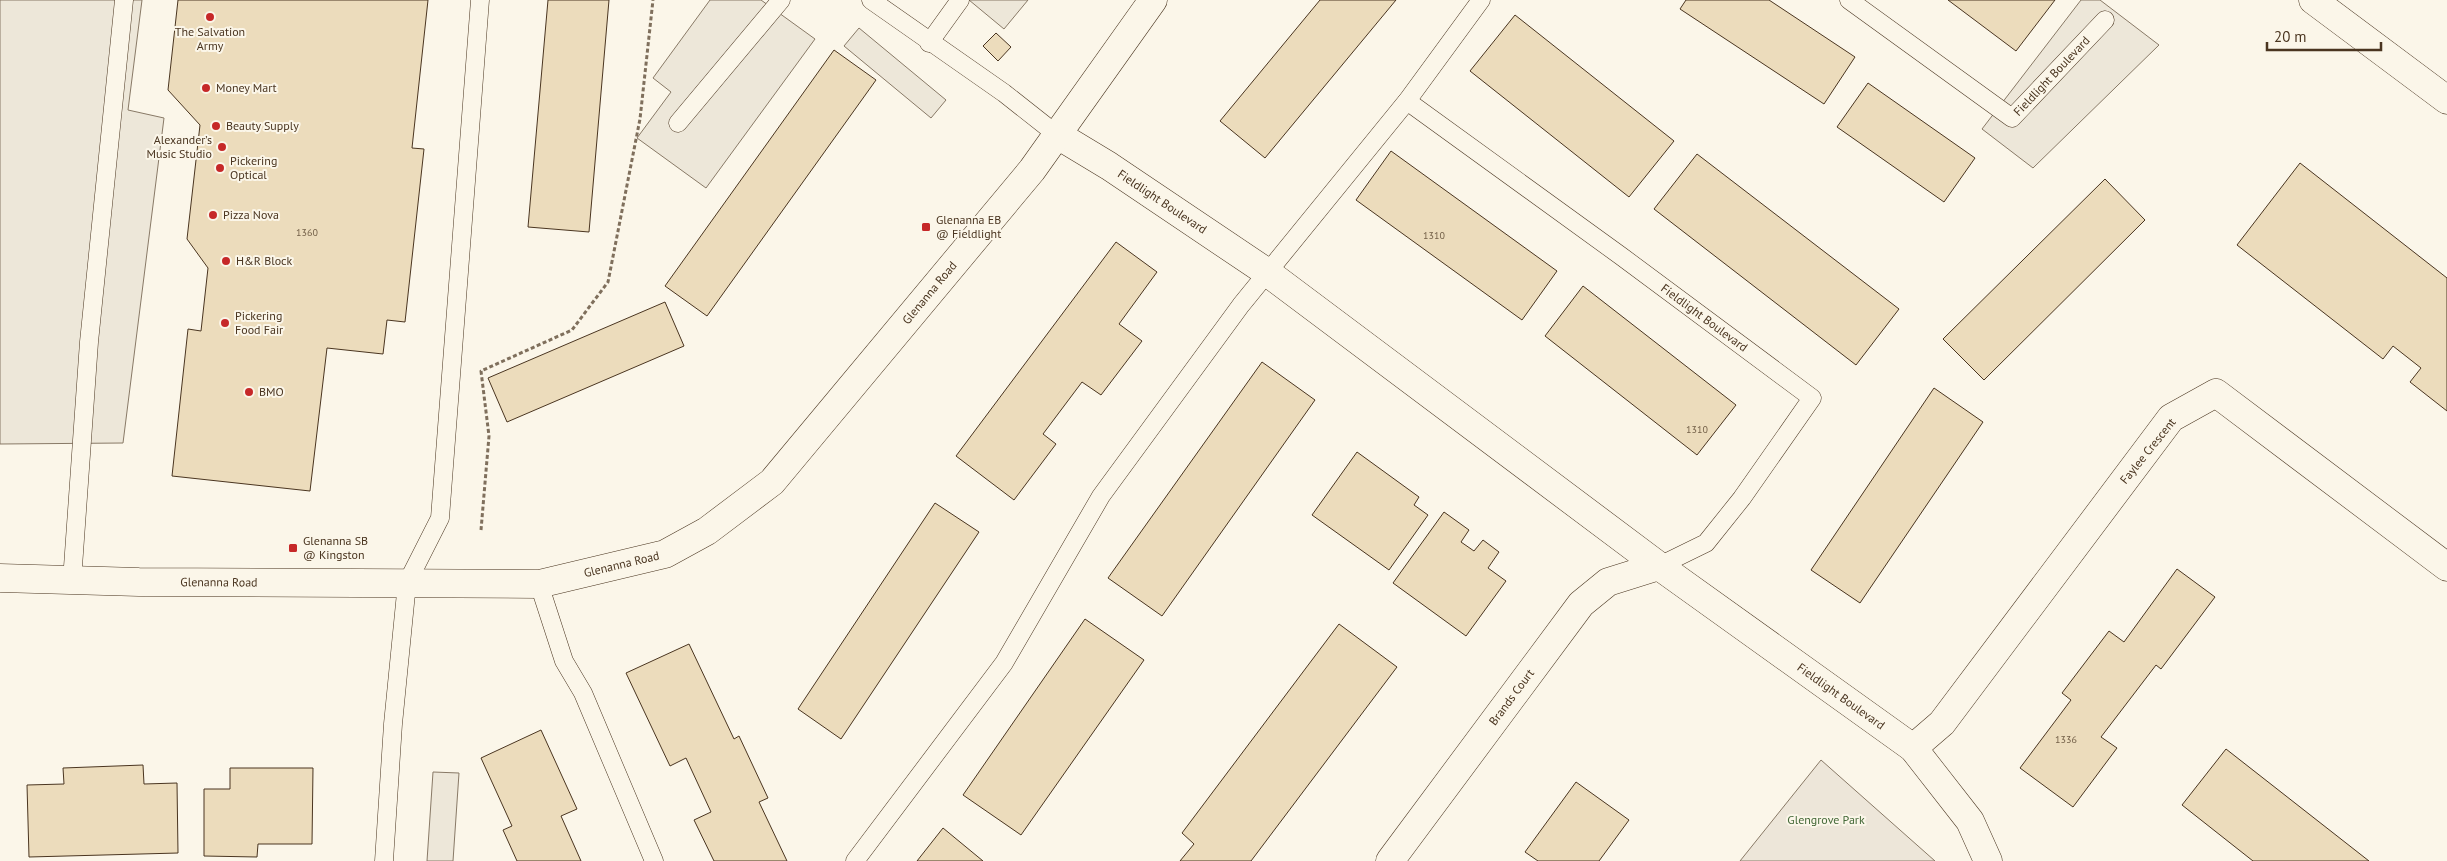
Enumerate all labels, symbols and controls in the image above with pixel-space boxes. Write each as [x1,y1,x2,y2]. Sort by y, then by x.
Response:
marker: The Salvation Army [204,11,216,23]
scale bar [2267,20,2381,52]
place label: The Salvation Army [175,24,245,53]
text: 20 m [2274,27,2307,46]
street label: Fieldlight Boulevard [2010,33,2093,119]
place label: Money Mart [216,80,277,95]
marker: Money Mart [200,82,212,94]
place label: Beauty Supply [226,118,299,133]
marker: Beauty Supply [210,120,222,132]
place label: Alexander’s Music Studio [146,132,212,161]
marker: Alexander’s Music Studio [216,141,228,153]
place label: Pickering Optical [230,153,277,182]
marker: Pickering Optical [214,162,226,174]
street label: Fieldlight Boulevard [1115,166,1210,237]
place label: Pizza Nova [223,207,279,222]
marker: Pizza Nova [207,209,219,221]
place label: Glenanna EB @ Fieldlight [936,212,1001,241]
marker: Glenanna EB @ Fieldlight [920,221,932,233]
house number: 1360 [296,226,318,239]
house number: 1310 [1423,229,1445,242]
place label: H&R Block [236,253,293,268]
marker: H&R Block [220,255,232,267]
street label: Glenanna Road [899,258,960,327]
street label: Fieldlight Boulevard [1658,280,1751,355]
place label: Pickering Food Fair [235,308,283,337]
marker: Pickering Food Fair [219,317,231,329]
place label: BMO [259,384,284,399]
marker: BMO [243,386,255,398]
street label: Faylee Crescent [2117,415,2179,487]
house number: 1310 [1686,423,1708,436]
place label: Glenanna SB @ Kingston [303,533,368,562]
marker: Glenanna SB @ Kingston [287,542,299,554]
street label: Glenanna Road [582,548,661,580]
street label: Glenanna Road [180,574,258,590]
street label: Fieldlight Boulevard [1795,660,1888,732]
street label: Brands Court [1486,666,1537,728]
house number: 1336 [2055,733,2077,746]
park label: Glengrove Park [1787,812,1865,827]

